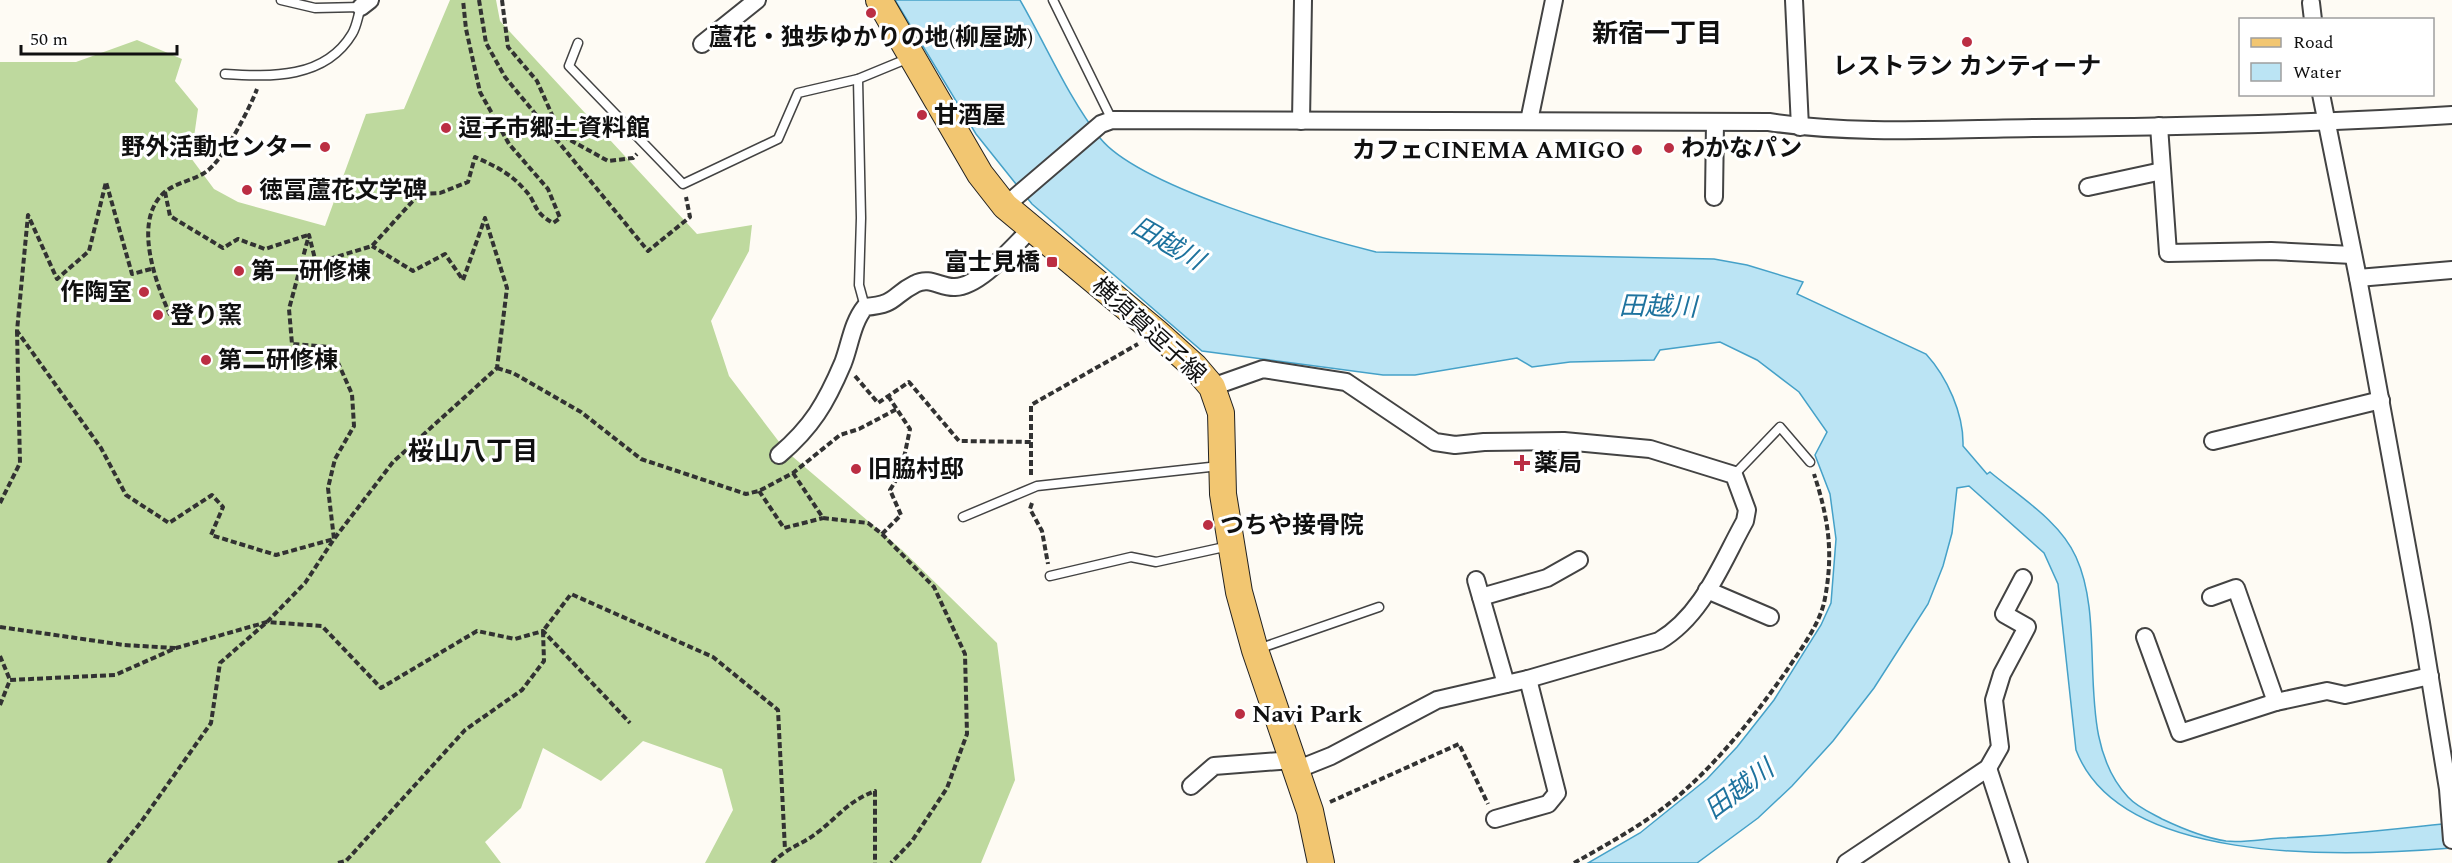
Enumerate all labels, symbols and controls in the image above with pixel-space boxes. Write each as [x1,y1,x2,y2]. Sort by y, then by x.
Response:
marker: 蘆花・独歩ゆかりの地(柳屋跡) [864,6,878,20]
district label: 新宿一丁目 [1592,14,1722,54]
scale bar [21,18,177,56]
legend [2239,18,2434,96]
place label: 蘆花・独歩ゆかりの地(柳屋跡) [709,20,1033,56]
text: 50 m [30,26,68,53]
text: Road [2293,29,2334,56]
marker: レストラン カンティーナ [1960,35,1974,49]
place label: レストラン カンティーナ [1833,49,2101,85]
text: Water [2293,59,2341,86]
place label: 甘酒屋 [934,98,1006,134]
marker: 甘酒屋 [915,108,929,122]
place label: 逗子市郷土資料館 [458,111,650,147]
marker: 逗子市郷土資料館 [439,121,453,135]
place label: 野外活動センター [121,130,313,166]
place label: わかなパン [1681,131,1802,167]
place label: カフェCINEMA AMIGO [1352,133,1625,169]
marker: 野外活動センター [318,140,332,154]
marker: わかなパン [1662,141,1676,155]
marker: カフェCINEMA AMIGO [1630,143,1644,157]
place label: 徳冨蘆花文学碑 [259,173,427,209]
marker: 徳冨蘆花文学碑 [240,183,254,197]
water label: 田越川 [1124,207,1214,282]
place label: 富士見橋 [944,245,1040,281]
place label: 第一研修棟 [251,254,371,290]
marker: 富士見橋 [1045,255,1059,269]
marker: 第一研修棟 [232,264,246,278]
street label: 横須賀逗子線 [1083,269,1214,392]
place label: 作陶室 [60,275,132,311]
marker: 作陶室 [137,285,151,299]
water label: 田越川 [1619,286,1700,328]
place label: 登り窯 [170,298,242,334]
marker: 登り窯 [151,308,165,322]
place label: 第二研修棟 [218,343,338,379]
marker: 第二研修棟 [199,353,213,367]
district label: 桜山八丁目 [408,432,538,472]
place label: 薬局 [1534,446,1582,482]
place label: 旧脇村邸 [868,452,964,488]
marker: 薬局 [1515,456,1529,470]
marker: 旧脇村邸 [849,462,863,476]
place label: つちや接骨院 [1220,508,1364,544]
marker: つちや接骨院 [1201,518,1215,532]
place label: Navi Park [1252,697,1363,733]
marker: Navi Park [1233,707,1247,721]
water label: 田越川 [1696,749,1785,829]

